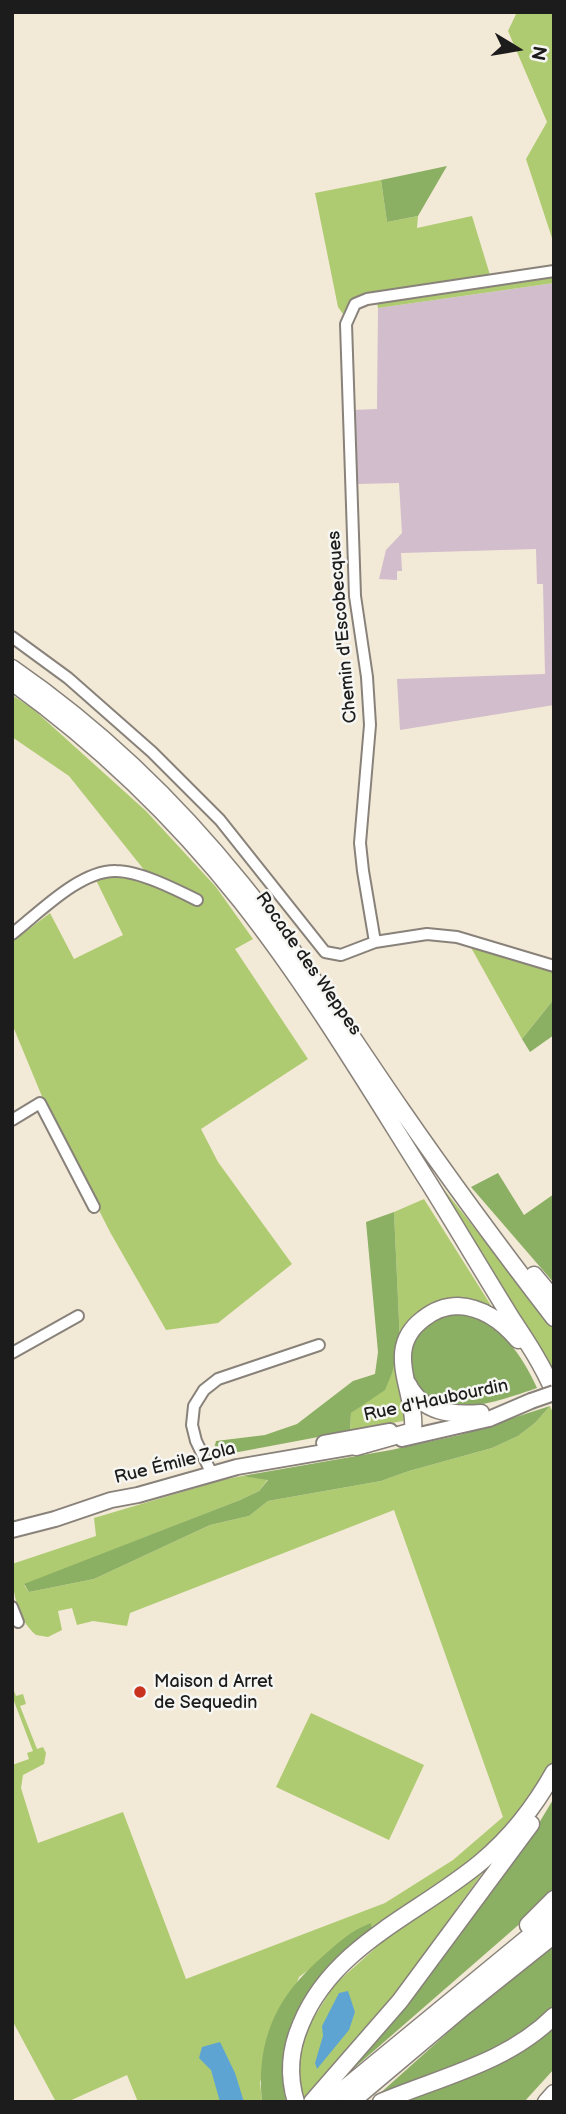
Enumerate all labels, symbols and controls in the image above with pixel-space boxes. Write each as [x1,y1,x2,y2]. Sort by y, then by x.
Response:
north arrow [482,14,552,84]
text: N [525,44,551,62]
street label: Chemin d'Escobecques [324,530,362,724]
street label: Rocade des Weppes [250,888,366,1040]
street label: Rue d'Haubourdin [362,1375,510,1427]
street label: Rue Émile Zola [112,1439,238,1489]
place label: Maison d Arret de Sequedin [154,1671,273,1714]
marker: Maison d Arret de Sequedin [132,1684,148,1700]

